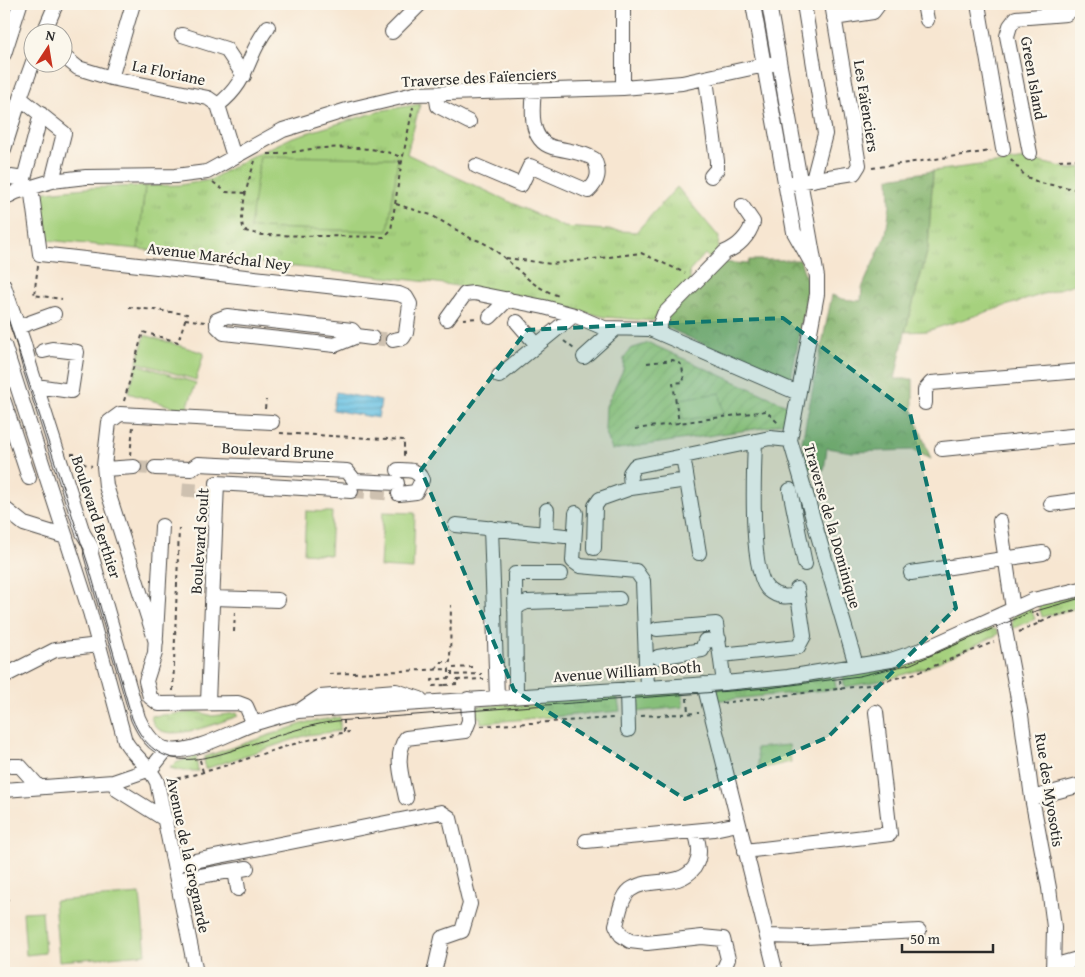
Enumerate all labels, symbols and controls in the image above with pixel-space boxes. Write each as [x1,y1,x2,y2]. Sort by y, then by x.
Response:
north arrow [22,22,72,72]
text: N [44,25,58,46]
street label: Green Island [1015,34,1053,122]
street label: La Floriane [130,53,208,91]
street label: Les Faïenciers [848,58,886,154]
street label: Traverse des Faïenciers [401,61,557,93]
street label: Avenue Maréchal Ney [146,235,292,277]
street label: Boulevard Brune [221,435,335,465]
street label: Traverse de la Dominique [798,441,868,611]
street label: Boulevard Berthier [66,452,128,582]
street label: Boulevard Soult [183,487,215,595]
street label: Avenue William Booth [552,654,702,688]
street label: Rue des Myosotis [1029,731,1071,849]
street label: Avenue de la Grognarde [161,775,217,935]
scale bar [902,922,994,954]
text: 50 m [910,928,941,949]

